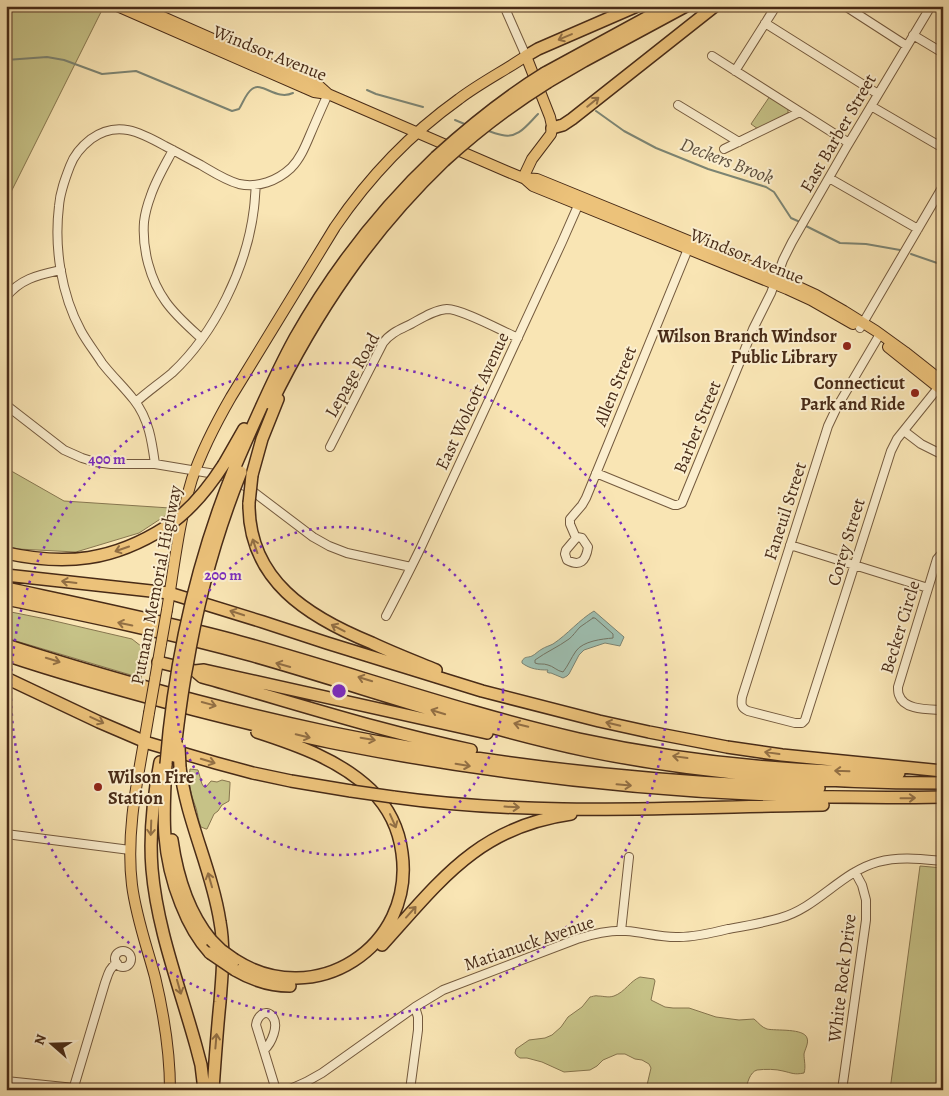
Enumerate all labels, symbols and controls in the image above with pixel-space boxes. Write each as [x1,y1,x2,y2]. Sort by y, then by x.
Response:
street label: Windsor Avenue [209,19,331,87]
one-way arrow [558,33,573,43]
street label: East Barber Street [794,69,882,197]
one-way arrow [586,97,599,108]
water label: Deckers Brook [676,131,778,191]
street label: Windsor Avenue [686,222,808,290]
place label: Wilson Branch Windsor Public Library [656,324,838,369]
street label: Lepage Road [319,328,385,422]
street label: East Wolcott Avenue [430,328,514,474]
marker: Wilson Branch Windsor Public Library [841,340,853,352]
street label: Allen Street [588,342,642,431]
place label: Connecticut Park and Ride [800,371,905,416]
street label: Barber Street [668,377,726,477]
marker: Connecticut Park and Ride [909,387,921,399]
text: 400 m [88,449,126,469]
street label: Faneuil Street [758,459,812,563]
street label: Putnam Memorial Highway [125,482,187,687]
street label: Corey Street [821,495,871,589]
one-way arrow [250,538,260,554]
one-way arrow [115,545,130,554]
text: 200 m [204,565,242,585]
one-way arrow [61,577,77,587]
street label: Becker Circle [874,578,926,676]
one-way arrow [229,608,245,618]
one-way arrow [118,619,134,628]
one-way arrow [330,623,345,633]
one-way arrow [44,656,60,665]
one-way arrow [275,659,291,669]
one-way arrow [357,673,373,683]
centre of rings [330,682,348,700]
one-way arrow [201,699,217,709]
one-way arrow [431,706,447,716]
one-way arrow [89,716,104,726]
one-way arrow [605,719,621,728]
one-way arrow [513,720,529,729]
one-way arrow [294,732,310,741]
one-way arrow [359,735,375,745]
one-way arrow [765,748,781,758]
one-way arrow [672,752,688,762]
one-way arrow [199,756,215,766]
one-way arrow [454,761,470,771]
place label: Wilson Fire Station [107,765,194,810]
one-way arrow [834,767,850,776]
marker: Wilson Fire Station [92,781,104,793]
one-way arrow [616,781,632,790]
one-way arrow [900,793,916,803]
one-way arrow [503,802,519,811]
one-way arrow [388,813,398,828]
one-way arrow [146,820,156,836]
one-way arrow [205,873,214,889]
one-way arrow [405,905,417,918]
street label: Matianuck Avenue [461,909,597,977]
street label: White Rock Drive [822,913,862,1044]
one-way arrow [175,979,185,995]
north arrow [28,1018,78,1068]
text: N [30,1032,51,1048]
one-way arrow [212,1033,221,1049]

